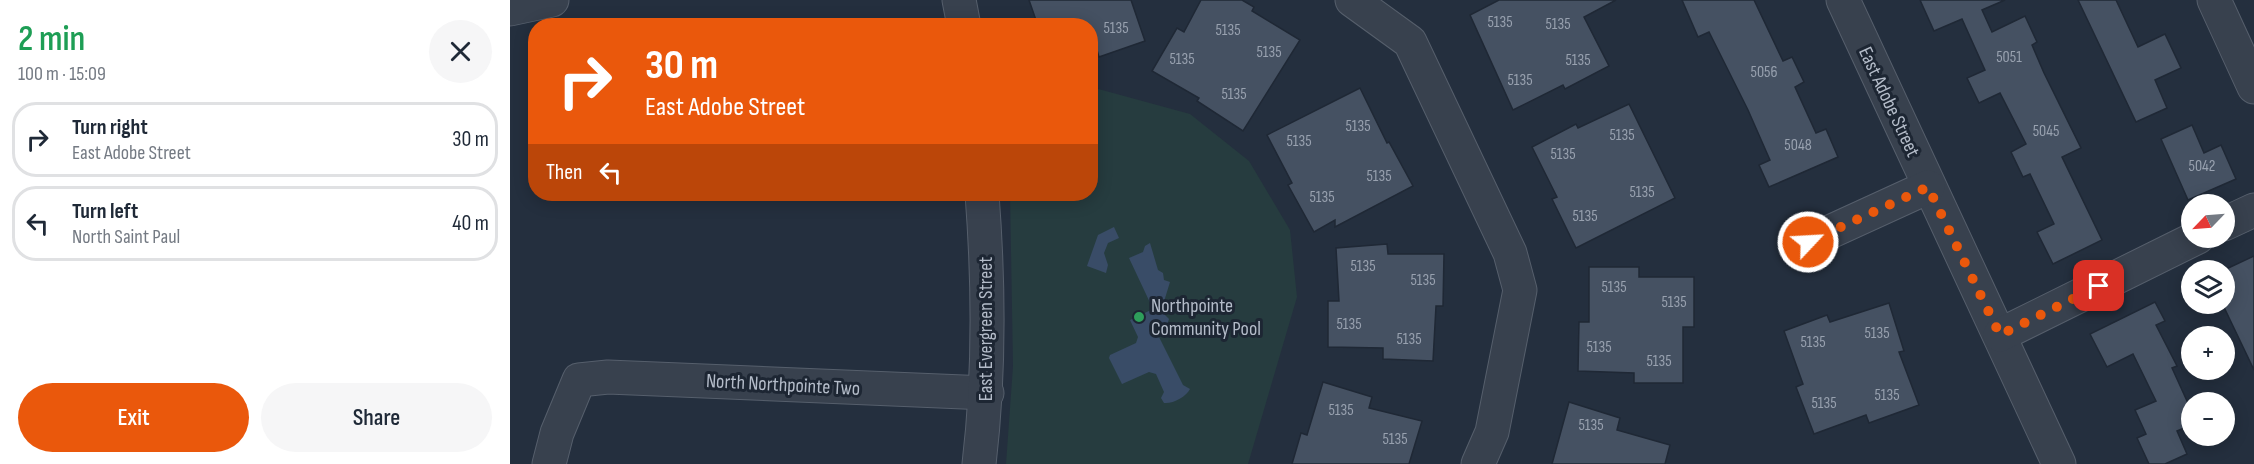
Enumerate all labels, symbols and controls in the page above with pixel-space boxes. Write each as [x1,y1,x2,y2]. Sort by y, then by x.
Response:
house number: 5135 [1487,13,1513,32]
house number: 5135 [1545,15,1571,34]
text: 2 min [18,18,85,61]
house number: 5135 [1103,19,1129,38]
button: close [429,20,492,83]
house number: 5135 [1215,21,1241,40]
text: 30 m [645,40,718,91]
icon: right [546,42,624,120]
house number: 5135 [1256,43,1282,62]
street label: East Adobe Street [1853,43,1925,161]
house number: 5051 [1996,48,2022,67]
house number: 5135 [1169,50,1195,69]
house number: 5135 [1565,51,1591,70]
text: 100 m · 15:09 [18,62,106,86]
house number: 5056 [1751,63,1777,82]
house number: 5135 [1507,71,1533,90]
house number: 5135 [1221,85,1247,104]
text: East Adobe Street [645,91,805,123]
text: Turn right [72,114,148,141]
house number: 5135 [1345,117,1371,136]
house number: 5045 [2033,122,2059,141]
icon: right [21,123,54,156]
text: 30 m [452,126,489,153]
house number: 5135 [1609,126,1635,145]
house number: 5135 [1286,132,1312,151]
house number: 5048 [1784,136,1812,155]
text: East Adobe Street [72,141,191,165]
house number: 5135 [1550,145,1576,164]
icon: left [594,156,627,189]
house number: 5042 [2189,157,2215,176]
text: Then [546,159,582,186]
house number: 5135 [1366,167,1392,186]
house number: 5135 [1629,183,1655,202]
house number: 5135 [1309,188,1335,207]
north arrow [2181,194,2235,248]
map controls [2181,194,2235,446]
text: Turn left [72,198,138,225]
icon: left [21,207,54,240]
house number: 5135 [1572,207,1598,226]
text: 40 m [452,210,489,237]
position arrow [1776,210,1840,274]
text: North Saint Paul [72,225,180,249]
street label: East Evergreen Street [974,257,998,401]
house number: 5135 [1350,257,1376,276]
pin [2073,260,2124,311]
button: layers [2181,260,2235,314]
icon: arrive [2082,269,2115,302]
house number: 5135 [1410,271,1436,290]
house number: 5135 [1601,278,1627,297]
house number: 5135 [1661,293,1687,312]
place label: Northpointe Community Pool [1151,294,1261,341]
marker: Northpointe Community Pool [1132,310,1146,324]
house number: 5135 [1336,315,1362,334]
house number: 5135 [1864,324,1890,343]
button: + [2181,326,2235,380]
house number: 5135 [1396,330,1422,349]
house number: 5135 [1800,333,1826,352]
house number: 5135 [1586,338,1612,357]
house number: 5135 [1646,352,1672,371]
street label: North Northpointe Two [705,369,861,401]
button: Exit [18,383,249,452]
button: Share [261,383,492,452]
house number: 5135 [1874,386,1900,405]
button: − [2181,392,2235,446]
house number: 5135 [1811,394,1837,413]
house number: 5135 [1328,401,1354,420]
house number: 5135 [1578,416,1604,435]
house number: 5135 [1382,430,1408,449]

